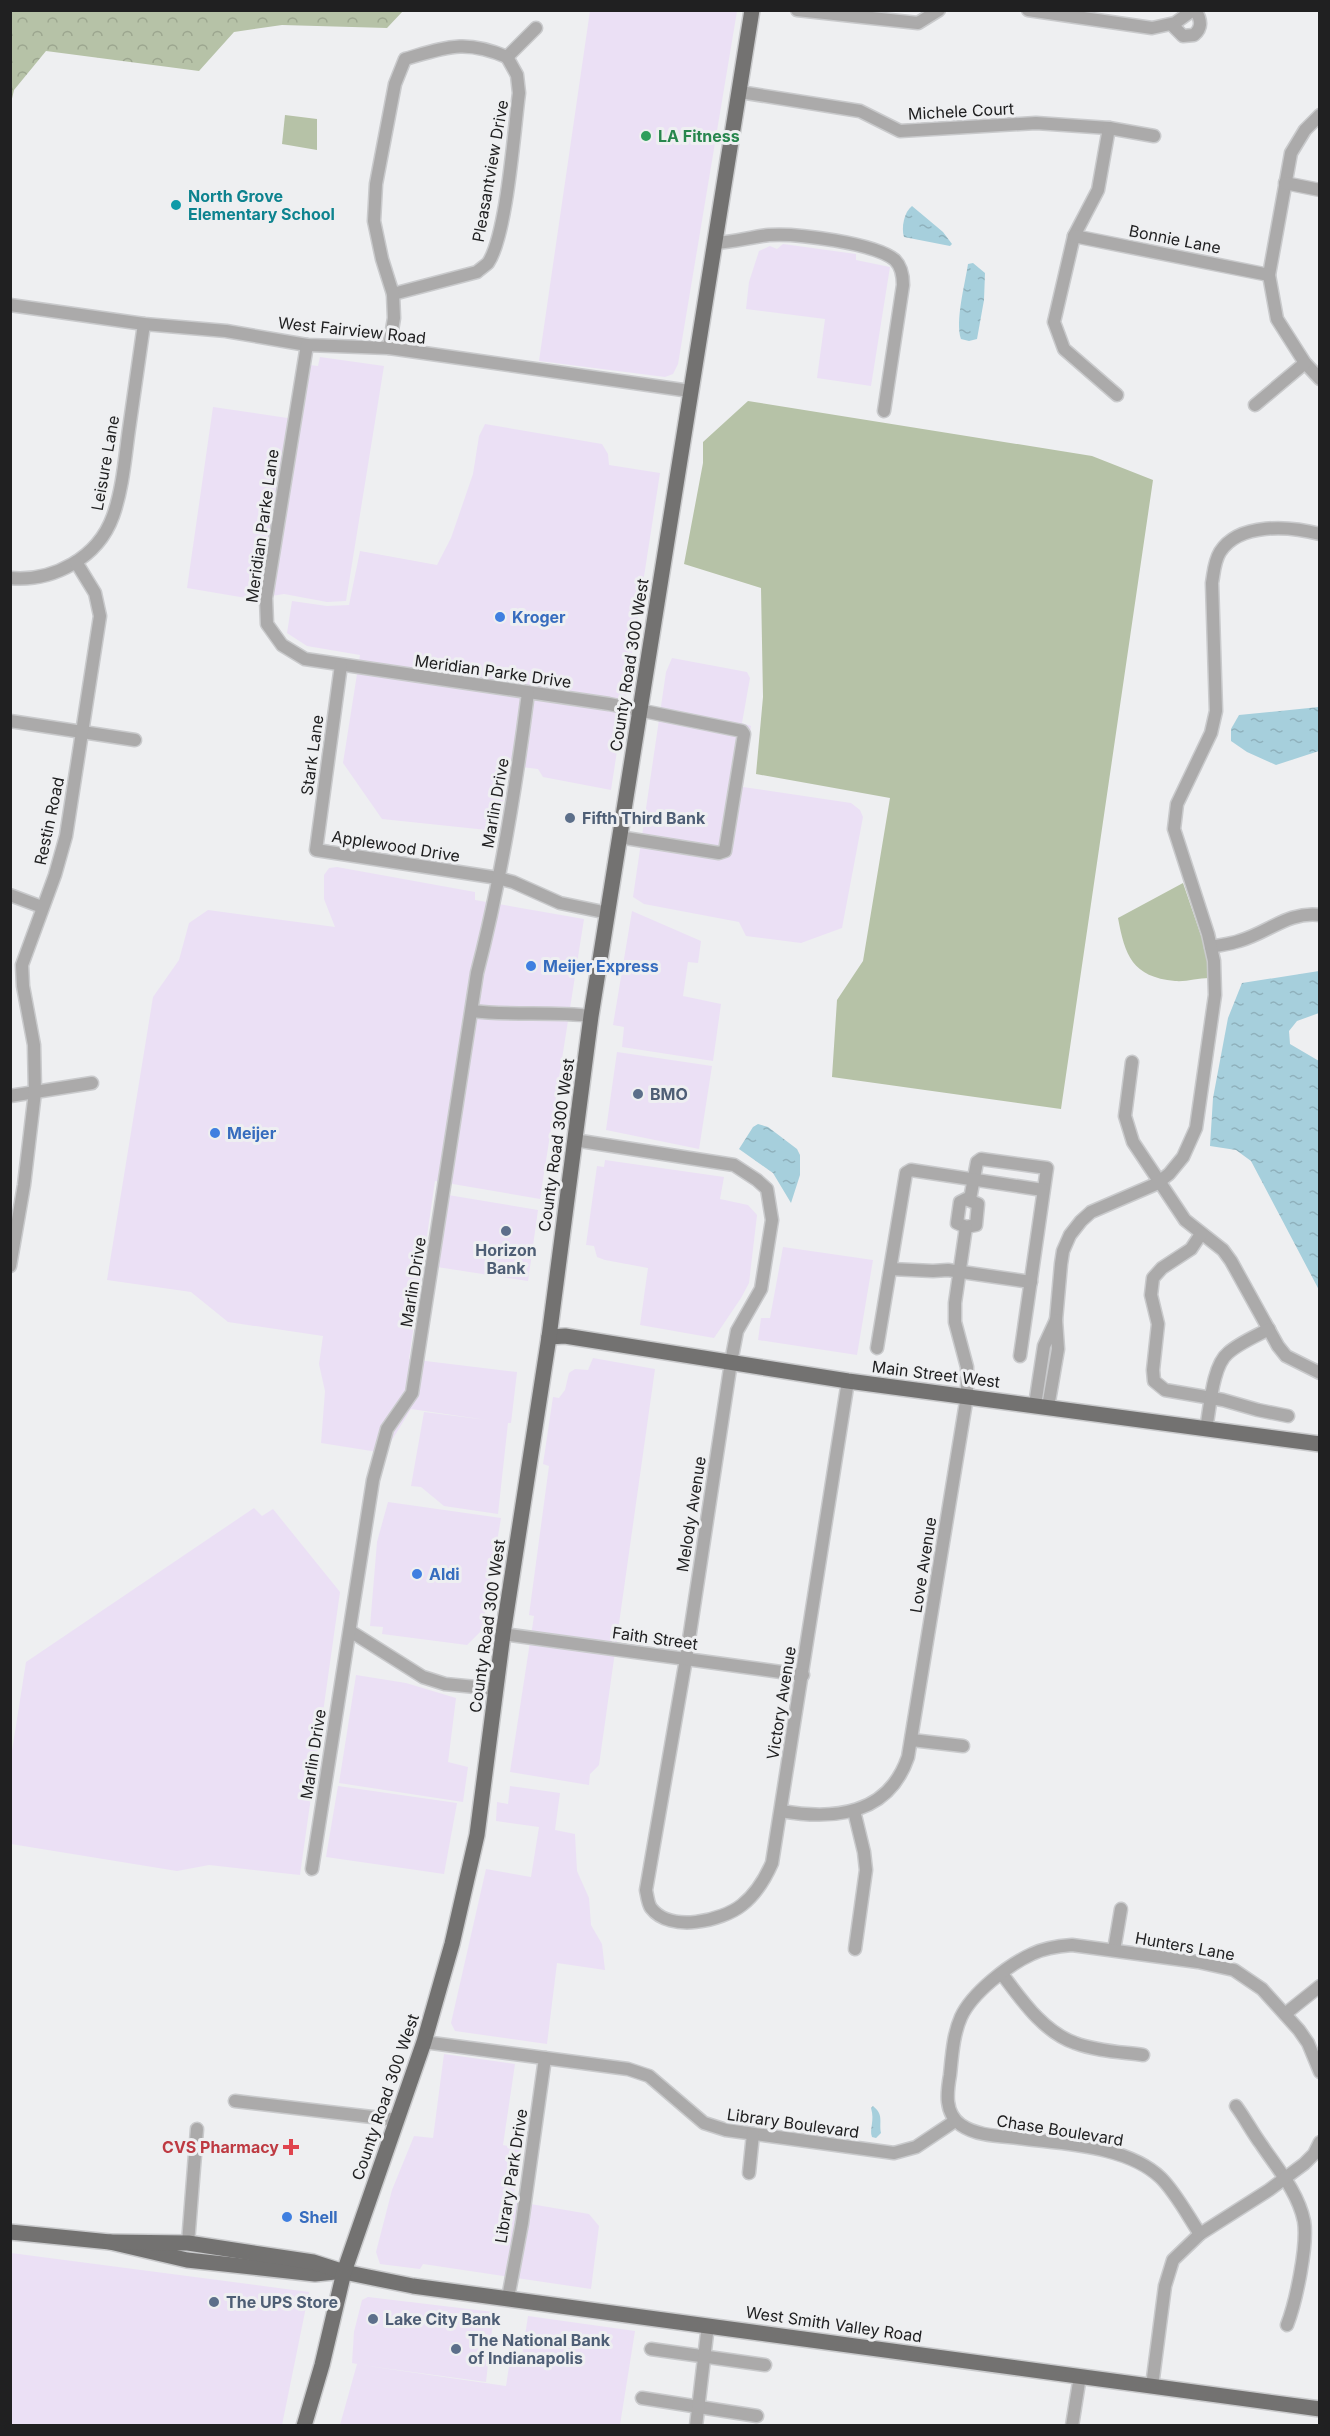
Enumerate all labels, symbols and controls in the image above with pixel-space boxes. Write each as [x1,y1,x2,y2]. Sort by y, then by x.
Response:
street label: Pleasantview Drive [468,98,512,244]
street label: Michele Court [907,98,1015,124]
place label: LA Fitness [658,126,740,146]
marker: LA Fitness [639,129,653,143]
place label: North Grove Elementary School [188,186,335,224]
marker: North Grove Elementary School [169,198,183,212]
street label: Bonnie Lane [1127,220,1223,258]
street label: West Fairview Road [277,312,427,348]
street label: Leisure Lane [87,414,123,512]
street label: Meridian Parke Lane [241,448,283,604]
street label: County Road 300 West [605,577,653,753]
place label: Kroger [512,607,566,627]
marker: Kroger [493,610,507,624]
street label: Meridian Parke Drive [413,650,573,692]
street label: Stark Lane [296,714,328,796]
street label: Marlin Drive [477,756,513,850]
street label: Restin Road [30,775,68,867]
place label: Fifth Third Bank [582,808,706,828]
marker: Fifth Third Bank [563,811,577,825]
street label: Applewood Drive [330,826,462,866]
place label: Meijer Express [543,956,659,976]
marker: Meijer Express [524,959,538,973]
street label: County Road 300 West [534,1057,578,1233]
place label: BMO [650,1084,688,1104]
marker: BMO [631,1087,645,1101]
place label: Meijer [227,1123,277,1143]
marker: Meijer [208,1126,222,1140]
marker: Horizon Bank [499,1224,513,1238]
street label: Marlin Drive [396,1235,430,1329]
place label: Horizon Bank [475,1240,537,1278]
street label: Main Street West [871,1356,1001,1392]
street label: Melody Avenue [672,1455,710,1573]
street label: Love Avenue [906,1516,940,1614]
street label: County Road 300 West [465,1538,509,1714]
place label: Aldi [429,1564,460,1584]
marker: Aldi [410,1567,424,1581]
street label: Faith Street [611,1622,699,1654]
street label: Victory Avenue [762,1645,800,1761]
street label: Marlin Drive [296,1707,330,1801]
street label: Hunters Lane [1134,1927,1236,1965]
street label: County Road 300 West [347,2011,423,2183]
street label: Library Boulevard [726,2104,860,2142]
street label: Library Park Drive [490,2107,532,2245]
street label: Chase Boulevard [995,2110,1125,2150]
place label: CVS Pharmacy [162,2137,279,2157]
marker: CVS Pharmacy [284,2140,298,2154]
place label: Shell [299,2207,338,2227]
marker: Shell [280,2210,294,2224]
place label: The UPS Store [226,2292,338,2312]
marker: The UPS Store [207,2295,221,2309]
street label: West Smith Valley Road [745,2302,923,2346]
place label: Lake City Bank [385,2309,501,2329]
marker: Lake City Bank [366,2312,380,2326]
place label: The National Bank of Indianapolis [468,2330,611,2368]
marker: The National Bank of Indianapolis [449,2342,463,2356]

